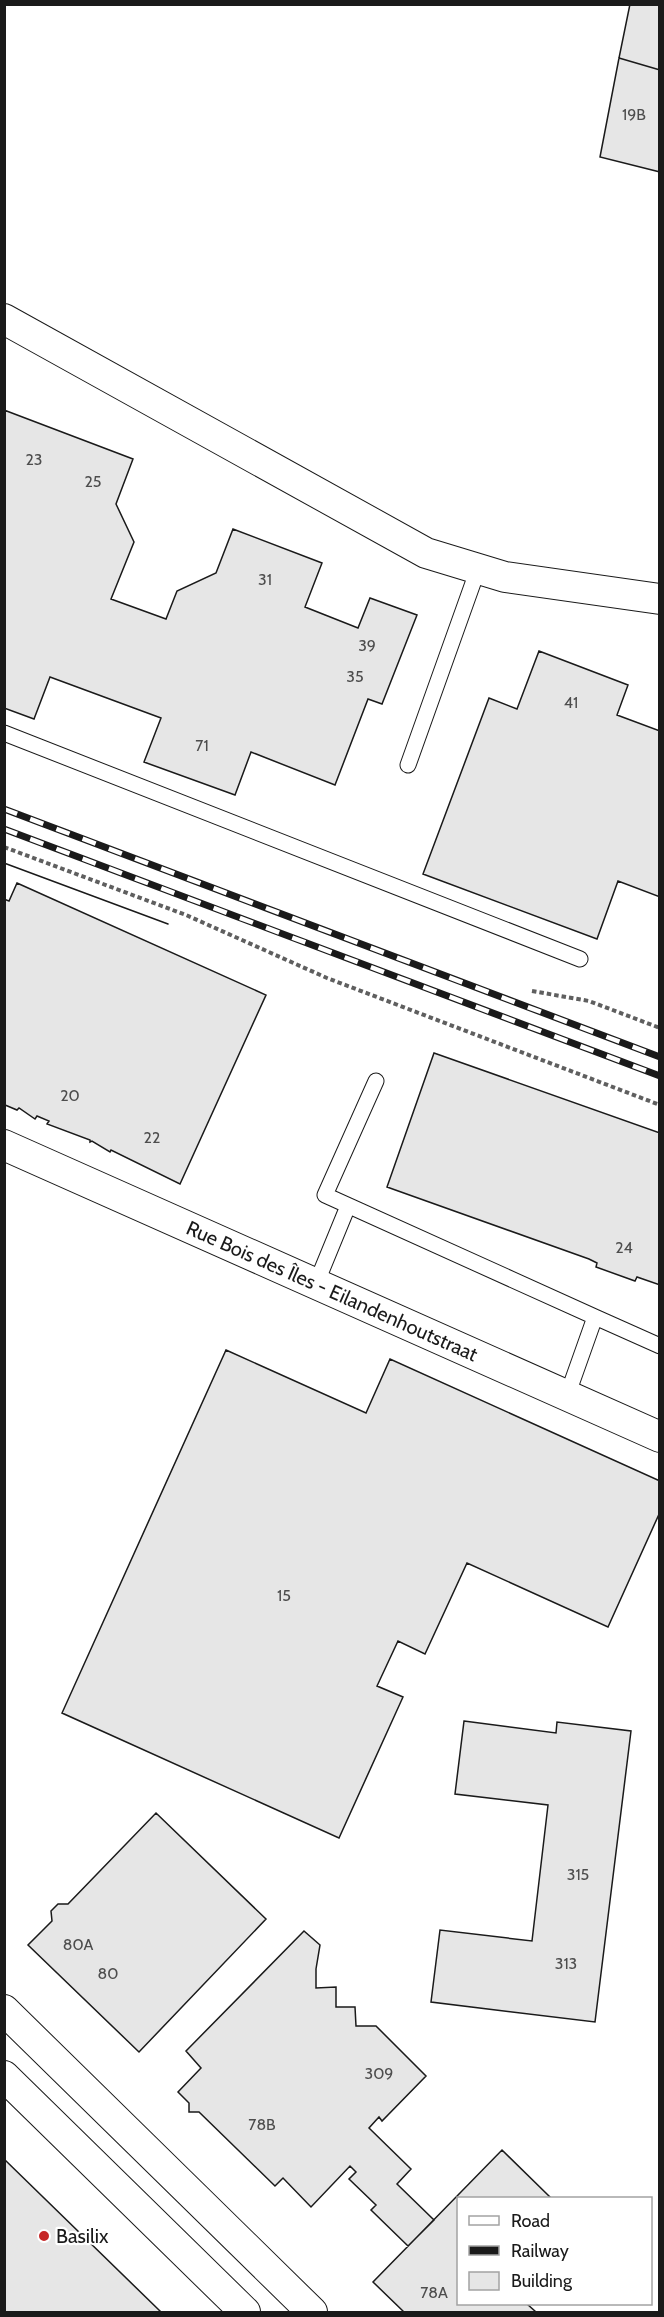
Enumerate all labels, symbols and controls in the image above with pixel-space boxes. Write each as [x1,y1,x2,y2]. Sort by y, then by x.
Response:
house number: 19B [622,105,646,124]
house number: 23 [25,450,43,469]
house number: 25 [84,472,102,491]
house number: 31 [258,570,272,589]
house number: 39 [358,636,376,655]
house number: 35 [346,667,364,686]
house number: 41 [564,693,578,712]
house number: 71 [195,736,209,755]
house number: 20 [60,1086,80,1105]
house number: 22 [144,1128,160,1147]
street label: Rue Bois des Îles - Eilandenhoutstraat [183,1216,482,1366]
house number: 24 [615,1238,633,1257]
house number: 15 [277,1586,291,1605]
house number: 315 [567,1865,589,1884]
house number: 80A [63,1935,93,1954]
house number: 313 [555,1954,577,1973]
house number: 80 [98,1964,118,1983]
house number: 309 [365,2064,393,2083]
house number: 78B [248,2115,276,2134]
legend [457,2197,652,2305]
text: Road [511,2210,550,2232]
place label: Basilix [56,2224,109,2248]
marker: Basilix [37,2229,51,2243]
text: Railway [511,2240,569,2262]
text: Building [511,2270,573,2292]
house number: 78A [420,2283,448,2302]

